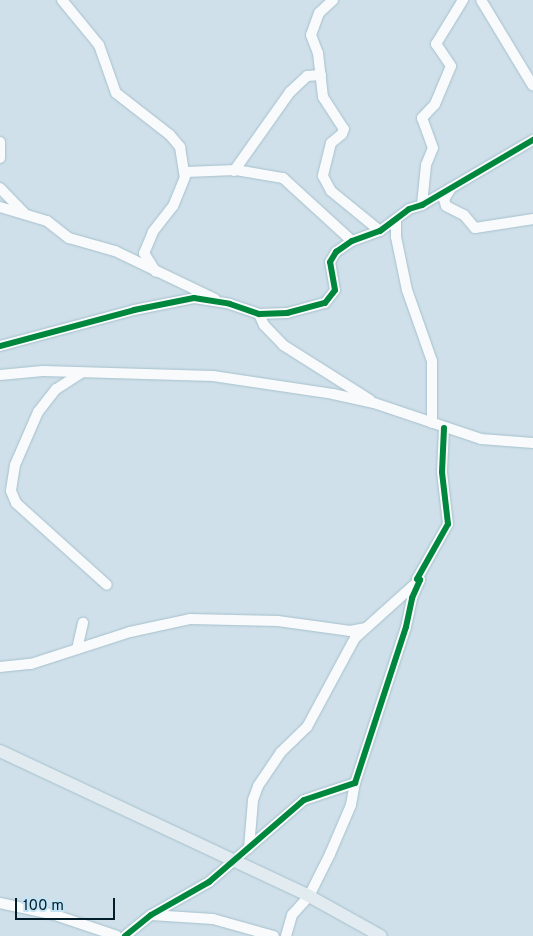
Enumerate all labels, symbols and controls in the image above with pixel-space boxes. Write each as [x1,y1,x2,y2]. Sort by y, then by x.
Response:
scale bar [18,888,118,920]
text: 100 m [23,897,64,916]

